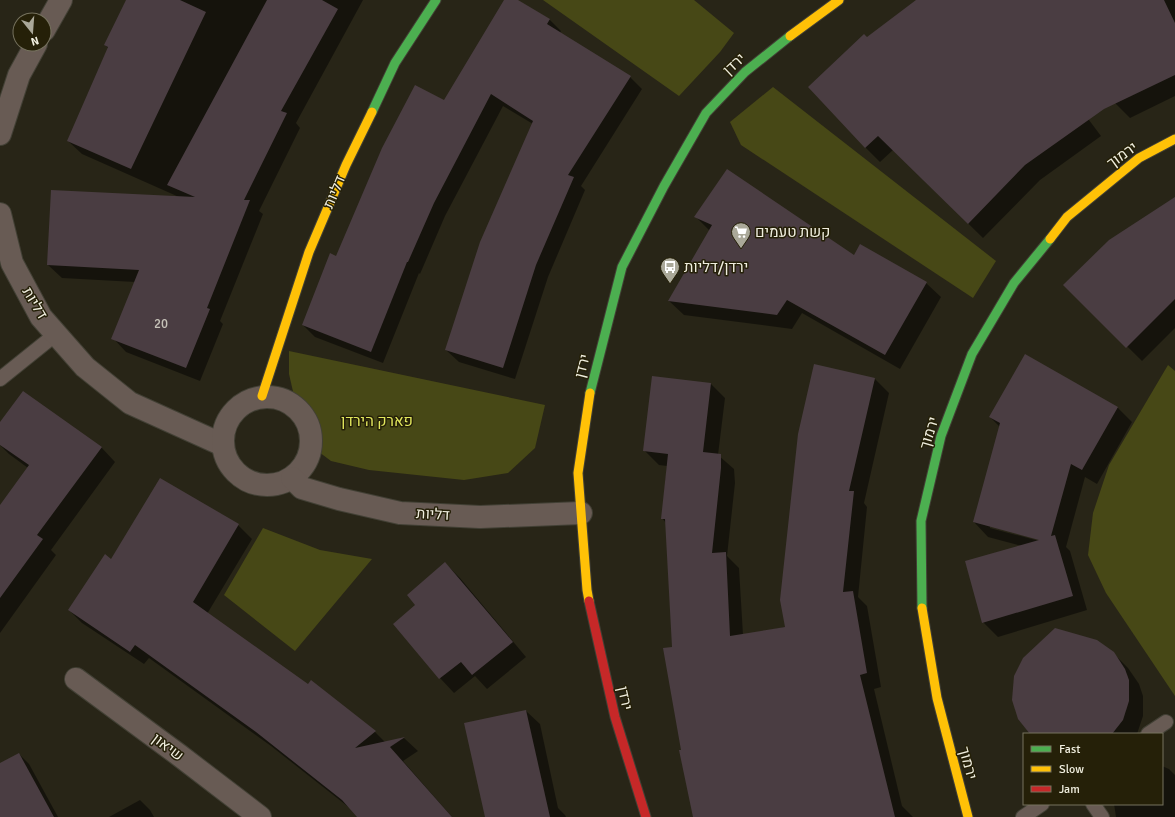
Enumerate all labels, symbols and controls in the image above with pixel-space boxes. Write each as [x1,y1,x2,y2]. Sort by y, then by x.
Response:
north arrow [12,12,52,52]
text: N [29,34,40,48]
street label: ירדן [719,49,749,79]
street label: ירמוך [1103,138,1141,172]
street label: דליות [319,173,349,211]
supermarket icon: קשת טעמים [730,221,752,249]
place label: קשת טעמים [755,223,830,241]
bus stop icon: ירדן/דליות [659,256,681,284]
place label: ירדן/דליות [684,258,748,276]
street label: דליות [19,284,52,322]
house number: 20 [154,316,168,332]
street label: ירדן [570,352,594,380]
park label: פארק הירדן [341,412,413,430]
street label: ירמוך [916,414,942,452]
street label: דליות [416,504,451,524]
street label: ירדן [614,684,636,712]
street label: שיאון [149,729,187,765]
legend [1023,733,1163,805]
text: Fast [1059,742,1080,757]
street label: ירמוך [955,745,981,781]
text: Slow [1059,762,1084,777]
text: Jam [1059,782,1080,797]

